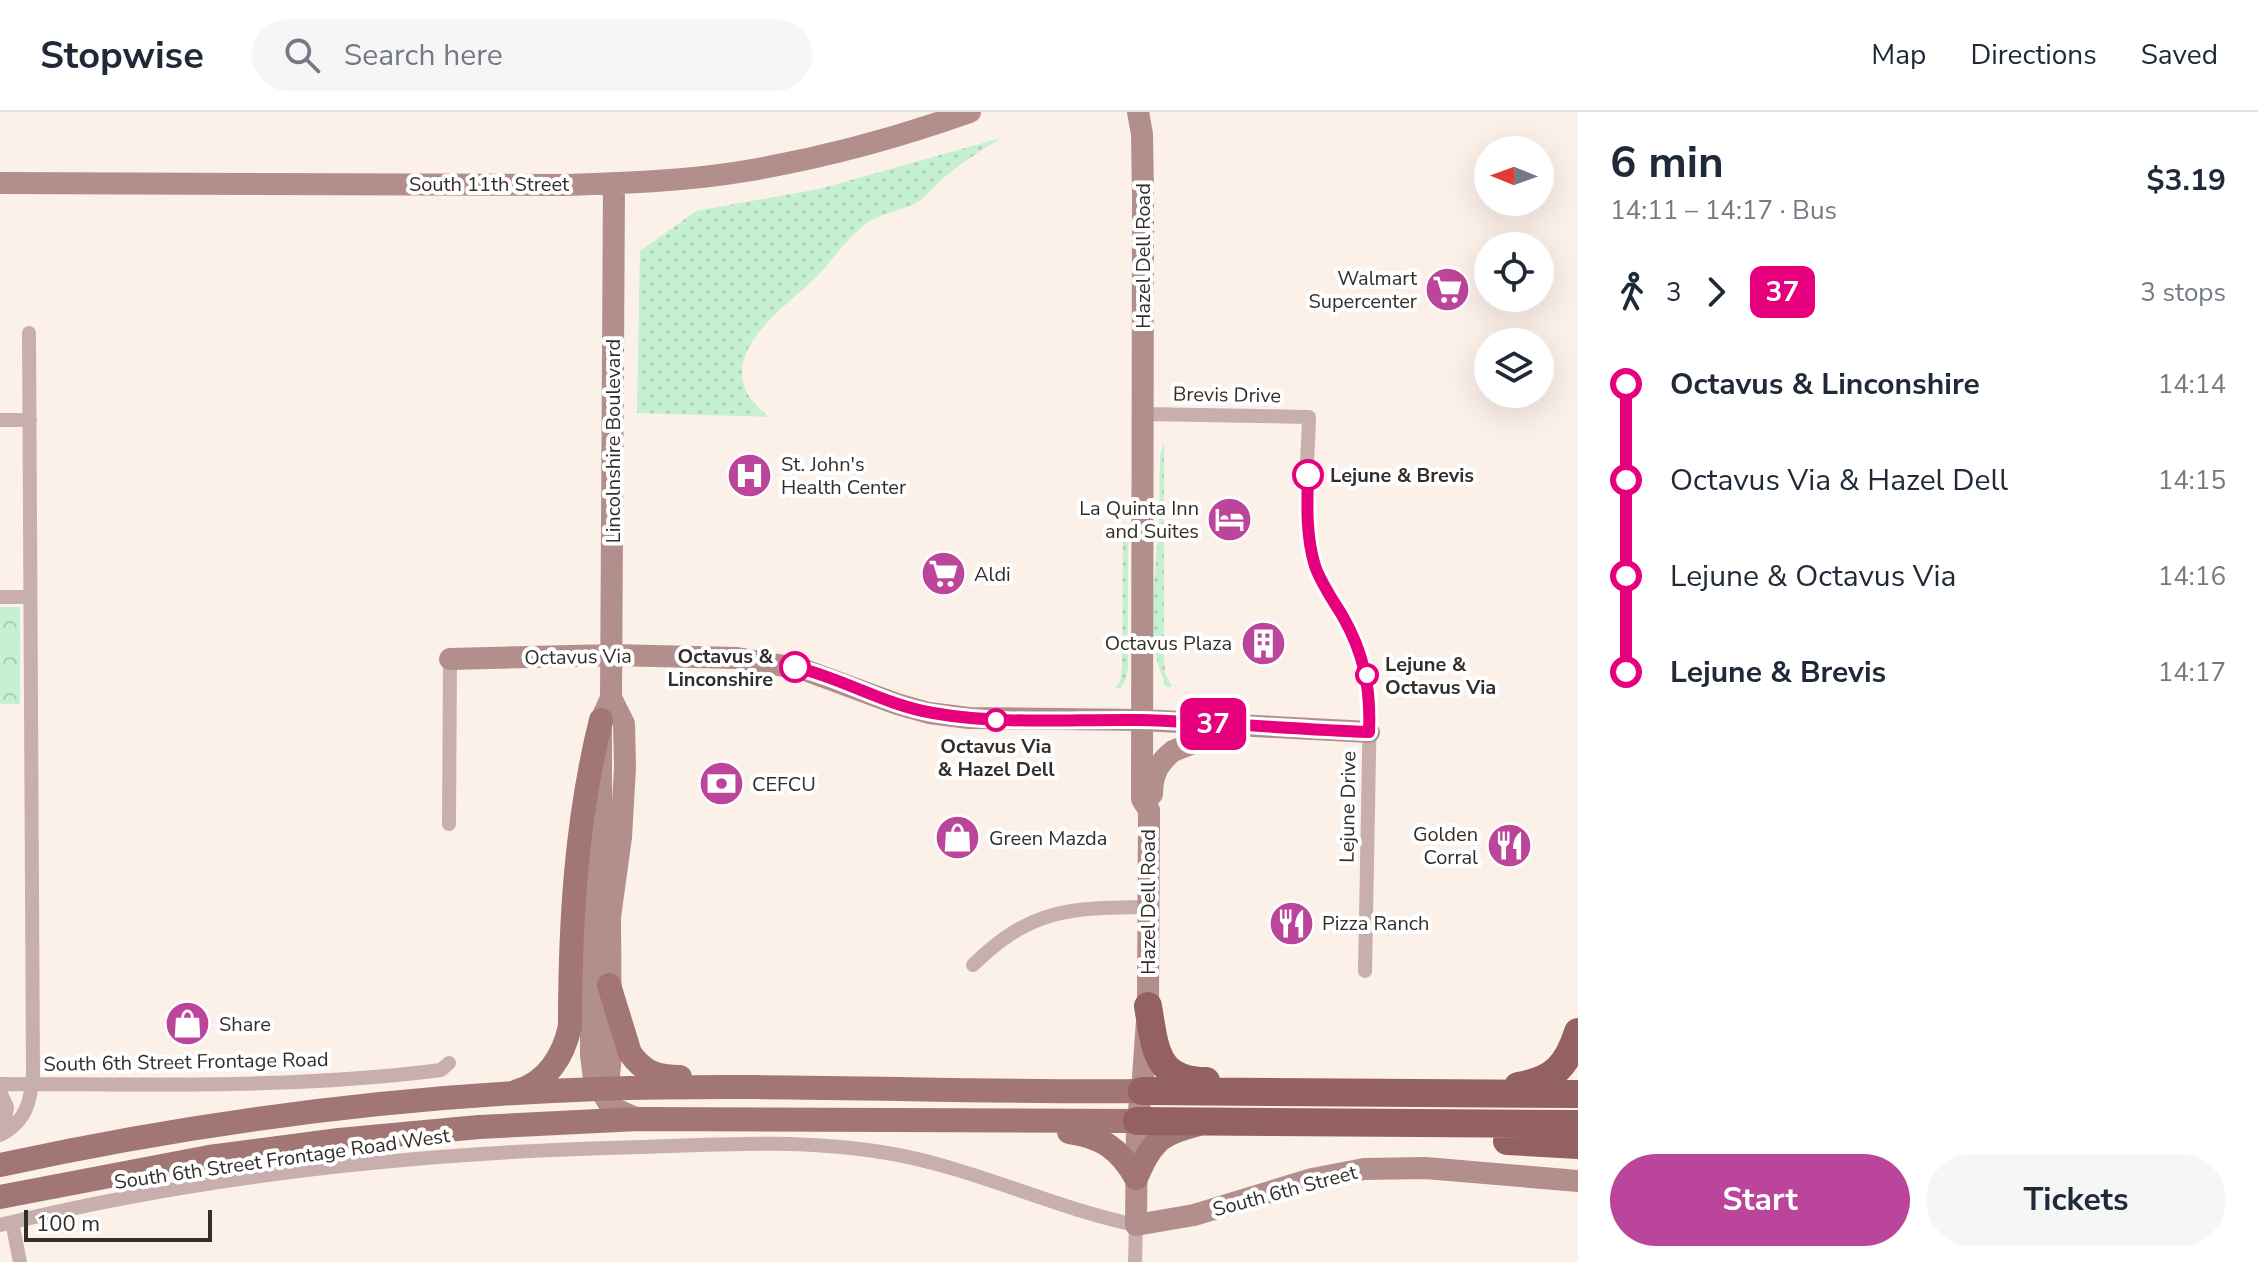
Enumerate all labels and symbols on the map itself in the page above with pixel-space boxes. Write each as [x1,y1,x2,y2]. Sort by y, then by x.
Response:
north arrow [1474,136,1554,216]
street label: South 11th Street [409,171,570,198]
street label: Hazel Dell Road [1130,183,1157,329]
place label: Walmart Supercenter [1308,265,1418,315]
supermarket icon: Walmart Supercenter [1424,265,1472,313]
street label: Lincolnshire Boulevard [600,339,627,543]
street label: Brevis Drive [1173,381,1281,409]
place label: St. John's Health Center [781,451,906,501]
hospital icon: St. John's Health Center [726,452,774,500]
marker: Lejune & Brevis [1293,460,1323,490]
place label: Lejune & Brevis [1330,462,1474,489]
place label: La Quinta Inn and Suites [1079,495,1199,545]
hotel icon: La Quinta Inn and Suites [1206,495,1254,543]
supermarket icon: Aldi [919,550,967,598]
place label: Aldi [974,561,1011,588]
building icon: Octavus Plaza [1239,619,1287,667]
place label: Octavus Plaza [1105,630,1232,657]
street label: Octavus Via [524,643,632,671]
place label: Octavus & Linconshire [667,643,773,693]
place label: Lejune & Octavus Via [1385,651,1496,701]
marker: Octavus & Linconshire [780,652,810,682]
marker: Lejune & Octavus Via [1356,664,1378,686]
line badge: 37 [1177,698,1249,750]
marker: Octavus Via & Hazel Dell [985,709,1007,731]
place label: Octavus Via & Hazel Dell [937,733,1055,783]
street label: Lejune Drive [1334,751,1362,863]
bank icon: CEFCU [697,760,745,808]
place label: CEFCU [752,771,816,798]
shop icon: Green Mazda [934,814,982,862]
place label: Golden Corral [1413,821,1478,871]
restaurant icon: Golden Corral [1485,821,1533,869]
place label: Green Mazda [989,825,1107,852]
street label: Hazel Dell Road [1135,829,1162,975]
restaurant icon: Pizza Ranch [1267,899,1315,947]
place label: Pizza Ranch [1322,910,1429,937]
shop icon: Share [164,1000,212,1048]
place label: Share [219,1011,271,1038]
street label: South 6th Street Frontage Road [43,1046,329,1078]
street label: South 6th Street Frontage Road West [113,1122,452,1196]
street label: South 6th Street [1210,1159,1361,1223]
scale bar [24,1206,212,1242]

